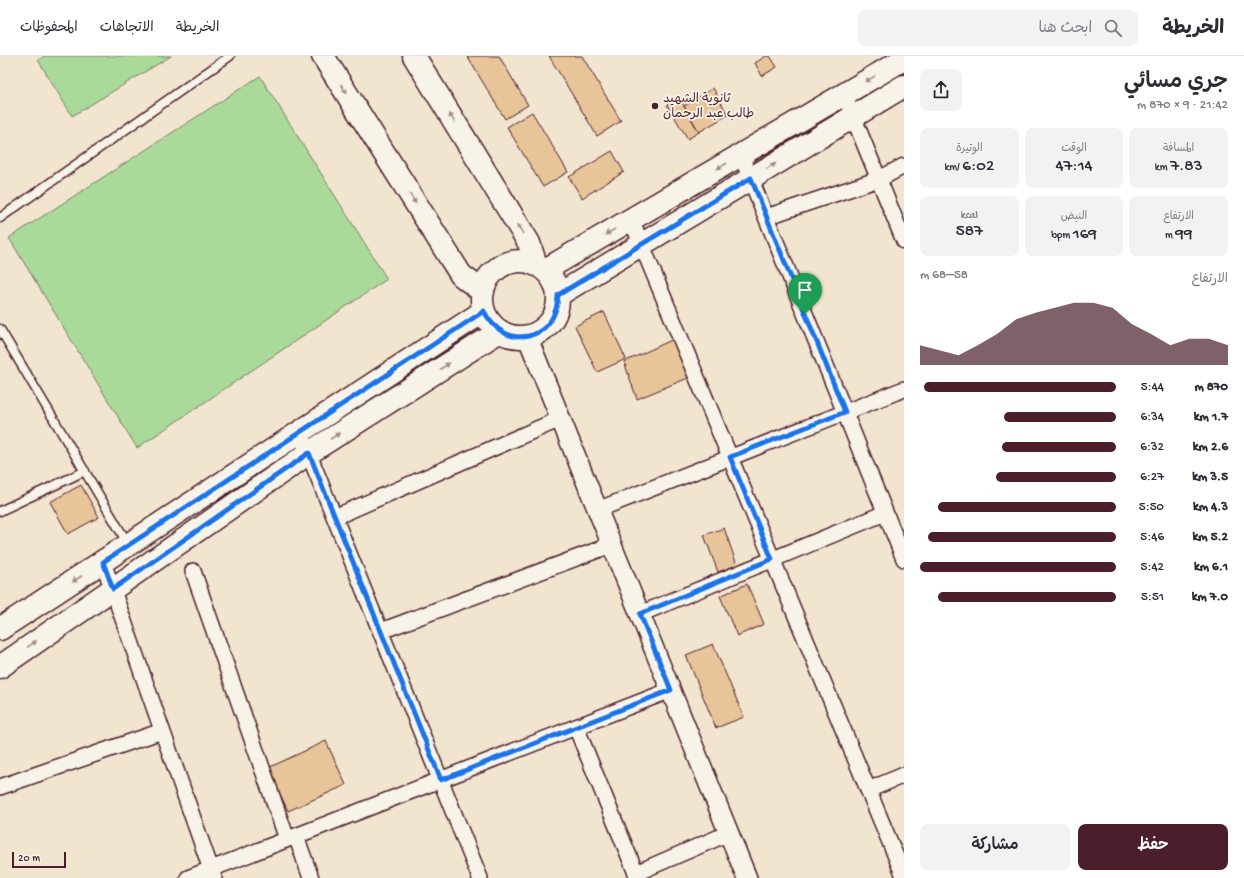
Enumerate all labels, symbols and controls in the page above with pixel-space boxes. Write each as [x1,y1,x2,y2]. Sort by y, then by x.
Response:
search box [858,10,1138,46]
icon: search [1102,17,1124,39]
text: الخريطة [1162,18,1224,41]
text: المحفوظات [20,20,78,37]
text: الاتجاهات [100,20,154,37]
text: الخريطة [176,20,219,37]
text: ابحث هنا [1038,20,1092,38]
button: share [920,69,962,111]
text: جري مسائي [1124,70,1228,96]
one-way arrow [864,75,876,82]
one-way arrow [340,84,348,94]
place label: ثانوية الشهيد طالب عبد الرحمان [663,92,754,122]
text: 21:42 · 9 × 870 m [1137,98,1228,113]
marker: ثانوية الشهيد طالب عبد الرحمان [650,101,660,111]
one-way arrow [449,113,456,124]
text: الوتيرة [956,143,983,155]
text: الوقت [1061,143,1087,155]
text: المسافة [1163,143,1194,155]
text: 6:02 [962,157,994,177]
text: 47:14 [1055,157,1093,177]
text: 7.83 [1170,157,1203,177]
one-way arrow [716,162,728,169]
text: /km [944,162,962,174]
text: km [1155,162,1170,174]
one-way arrow [765,163,777,170]
one-way arrow [409,194,417,204]
text: kcal [961,210,978,222]
text: النبض [1061,211,1087,223]
text: الارتفاع [1163,211,1194,223]
text: 587 [956,222,983,242]
one-way arrow [517,223,524,235]
text: 169 [1073,225,1097,245]
text: 99 [1175,225,1192,245]
one-way arrow [604,228,616,235]
text: bpm [1051,230,1073,242]
text: m [1165,230,1175,242]
text: 58–68 m [920,268,968,283]
text: الارتفاع [1192,272,1228,287]
pin [788,273,822,314]
icon: arrive [794,279,816,301]
one-way arrow [440,362,450,370]
text: 5:44 [1141,380,1164,395]
text: 870 m [1194,380,1228,395]
text: 6:34 [1140,410,1164,425]
text: 1.7 km [1194,410,1228,425]
one-way arrow [330,432,341,440]
text: 6:32 [1140,440,1164,455]
text: 2.6 km [1193,440,1228,455]
text: 6:27 [1140,470,1164,485]
text: 3.5 km [1192,470,1228,485]
text: 5:50 [1139,500,1164,515]
text: 4.3 km [1193,500,1228,515]
text: 5:46 [1140,530,1164,545]
text: 5.2 km [1193,530,1228,545]
text: 5:42 [1141,560,1164,575]
text: 6.1 km [1194,560,1228,575]
one-way arrow [72,575,82,583]
text: 5:51 [1141,590,1164,605]
text: 7.0 km [1192,590,1228,605]
one-way arrow [27,640,37,648]
button: مشاركة [920,824,1070,870]
button: حفظ [1078,824,1228,870]
scale bar [12,850,66,869]
text: 20 m [18,853,40,865]

